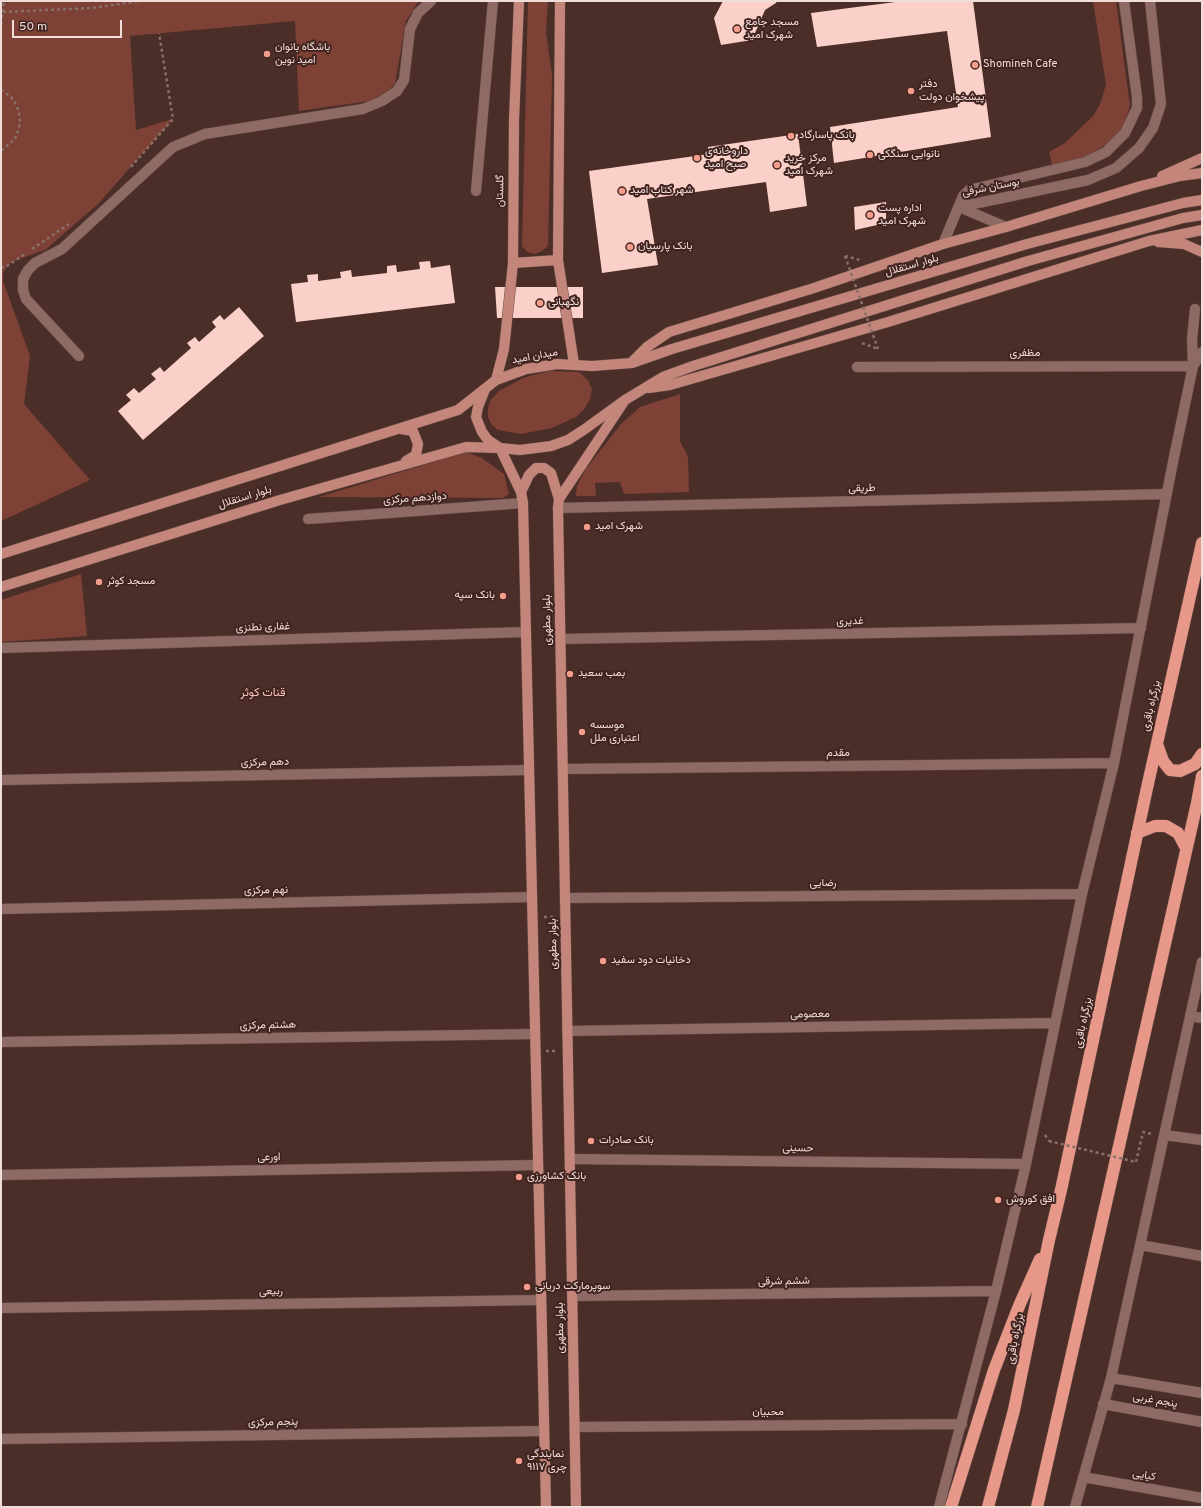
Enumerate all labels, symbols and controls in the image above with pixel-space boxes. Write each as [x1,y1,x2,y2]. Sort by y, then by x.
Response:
scale bar [14,12,124,38]
place label: مسجد جامع شهرک امید [745,16,799,42]
text: 50 m [19,19,47,35]
marker: مسجد جامع شهرک امید [732,24,742,34]
place label: باشگاه بانوان امید نوین [275,41,330,67]
marker: باشگاه بانوان امید نوین [262,49,272,59]
place label: Shomineh Cafe [983,58,1057,72]
marker: Shomineh Cafe [970,60,980,70]
place label: دفتر پیشخوان دولت [919,78,985,104]
marker: دفتر پیشخوان دولت [906,86,916,96]
place label: بانک پاسارگاد [799,129,855,143]
marker: بانک پاسارگاد [786,131,796,141]
place label: داروخانه‌ی صبح امید [705,145,748,171]
place label: نانوایی سنگکی [878,148,940,162]
marker: نانوایی سنگکی [865,150,875,160]
place label: مرکز خرید شهرک امید [785,152,833,178]
marker: داروخانه‌ی صبح امید [692,153,702,163]
marker: مرکز خرید شهرک امید [772,160,782,170]
street label: گلستان [494,175,508,207]
street label: بوستان شرقی [961,176,1021,200]
place label: شهر کتاب امید [630,184,693,198]
marker: شهر کتاب امید [617,186,627,196]
place label: اداره پست شهرک امید [878,202,926,228]
marker: اداره پست شهرک امید [865,210,875,220]
place label: بانک پارسیان [638,240,692,254]
marker: بانک پارسیان [625,242,635,252]
street label: بلوار استقلال [884,252,940,280]
place label: نگهبانی [548,296,579,310]
marker: نگهبانی [535,298,545,308]
street label: میدان امید [511,346,559,368]
street label: مظفری [1010,347,1040,361]
street label: طریقی [848,482,876,496]
street label: بلوار استقلال [217,484,273,512]
street label: دوازدهم مرکزی [383,490,447,508]
place label: شهرک امید [595,520,643,534]
marker: شهرک امید [582,522,592,532]
place label: مسجد کوثر [107,575,155,589]
marker: مسجد کوثر [94,577,104,587]
place label: بانک سپه [454,589,495,603]
marker: بانک سپه [498,591,508,601]
street label: بلوار مطهری [541,594,555,646]
street label: غدیری [836,615,864,629]
street label: غفاری نطنزی [236,620,290,636]
place label: بمب سعید [578,667,625,681]
marker: بمب سعید [565,669,575,679]
street label: بزرگراه باقری [1140,679,1164,733]
district label: قنات کوثر [241,687,285,701]
place label: موسسه اعتباری ملل [590,719,640,745]
marker: موسسه اعتباری ملل [577,727,587,737]
street label: مقدم [826,747,850,761]
street label: دهم مرکزی [241,756,289,770]
street label: رضایی [809,877,837,891]
street label: نهم مرکزی [244,884,288,898]
street label: بلوار مطهری [547,918,561,970]
place label: دخانیات دود سفید [611,954,691,968]
marker: دخانیات دود سفید [598,956,608,966]
street label: بزرگراه باقری [1072,996,1096,1050]
street label: معصومی [790,1008,830,1022]
street label: هشتم مرکزی [240,1019,296,1033]
place label: بانک صادرات [599,1134,654,1148]
marker: بانک صادرات [586,1136,596,1146]
street label: حسینی [782,1142,814,1156]
street label: اورعی [257,1151,281,1165]
place label: بانک کشاورزی [527,1170,586,1184]
marker: بانک کشاورزی [514,1172,524,1182]
place label: افق کوروش [1006,1193,1055,1207]
marker: افق کوروش [993,1195,1003,1205]
street label: ششم شرقی [758,1275,810,1289]
place label: سوپرمارکت دریانی [535,1280,611,1294]
marker: سوپرمارکت دریانی [522,1282,532,1292]
street label: ربیعی [259,1285,283,1299]
street label: بلوار مطهری [554,1302,568,1354]
street label: بزرگراه باقری [1005,1312,1027,1366]
street label: پنجم غربی [1132,1391,1178,1411]
street label: محبیان [752,1406,784,1420]
street label: پنجم مرکزی [248,1416,298,1430]
place label: نمایندگی ۹۱۱۷ چری [527,1448,567,1474]
marker: نمایندگی ۹۱۱۷ چری [514,1456,524,1466]
street label: کیایی [1131,1467,1157,1485]

